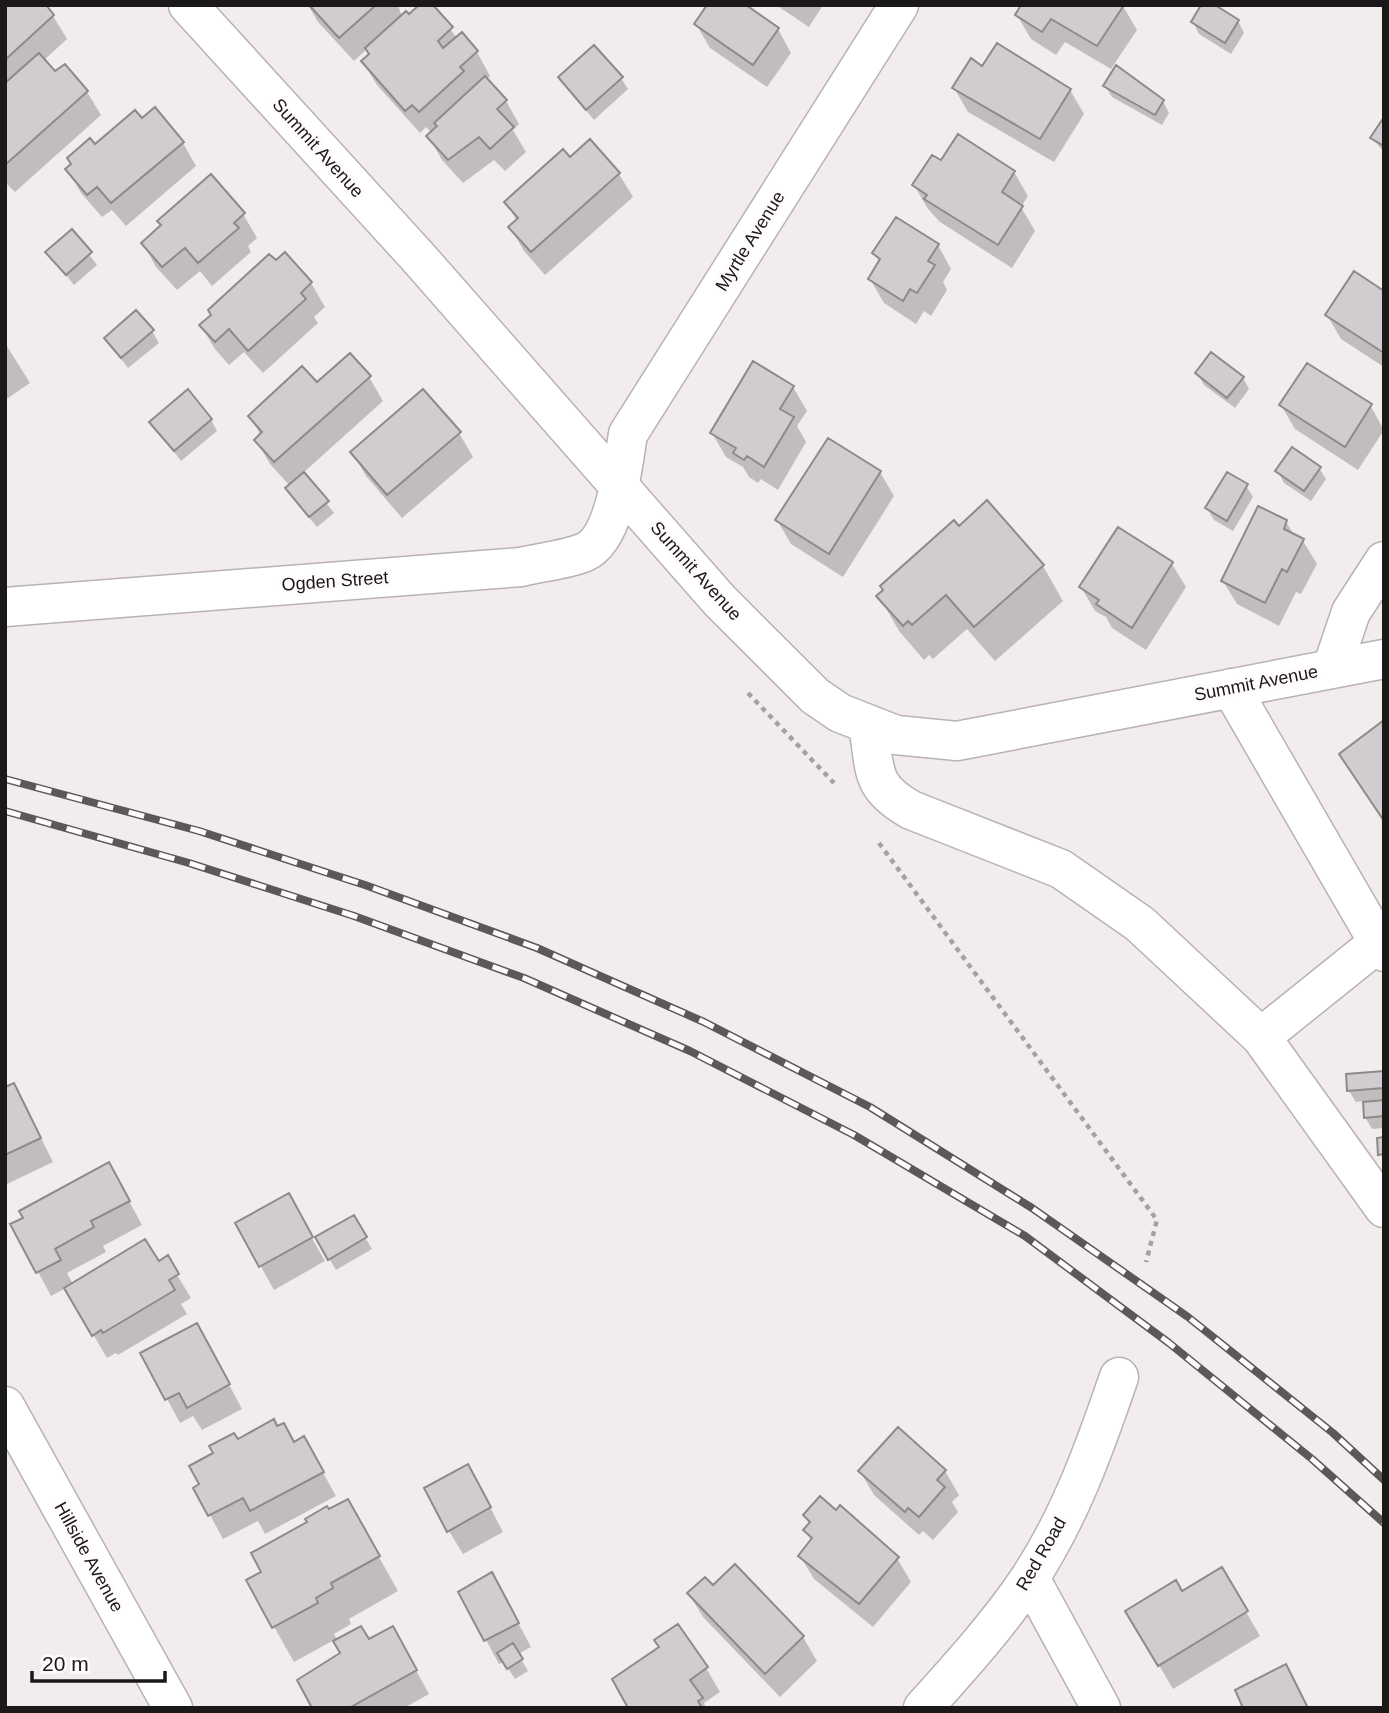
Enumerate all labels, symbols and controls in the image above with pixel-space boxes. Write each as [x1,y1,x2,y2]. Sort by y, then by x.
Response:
street label: Summit Avenue [268,95,368,201]
street label: Myrtle Avenue [711,187,789,295]
street label: Summit Avenue [646,518,746,624]
street label: Ogden Street [281,567,389,595]
street label: Summit Avenue [1192,661,1320,705]
street label: Hillside Avenue [50,1498,128,1616]
street label: Red Road [1012,1514,1070,1594]
scale bar [32,1640,164,1684]
text: 20 m [42,1652,89,1675]

